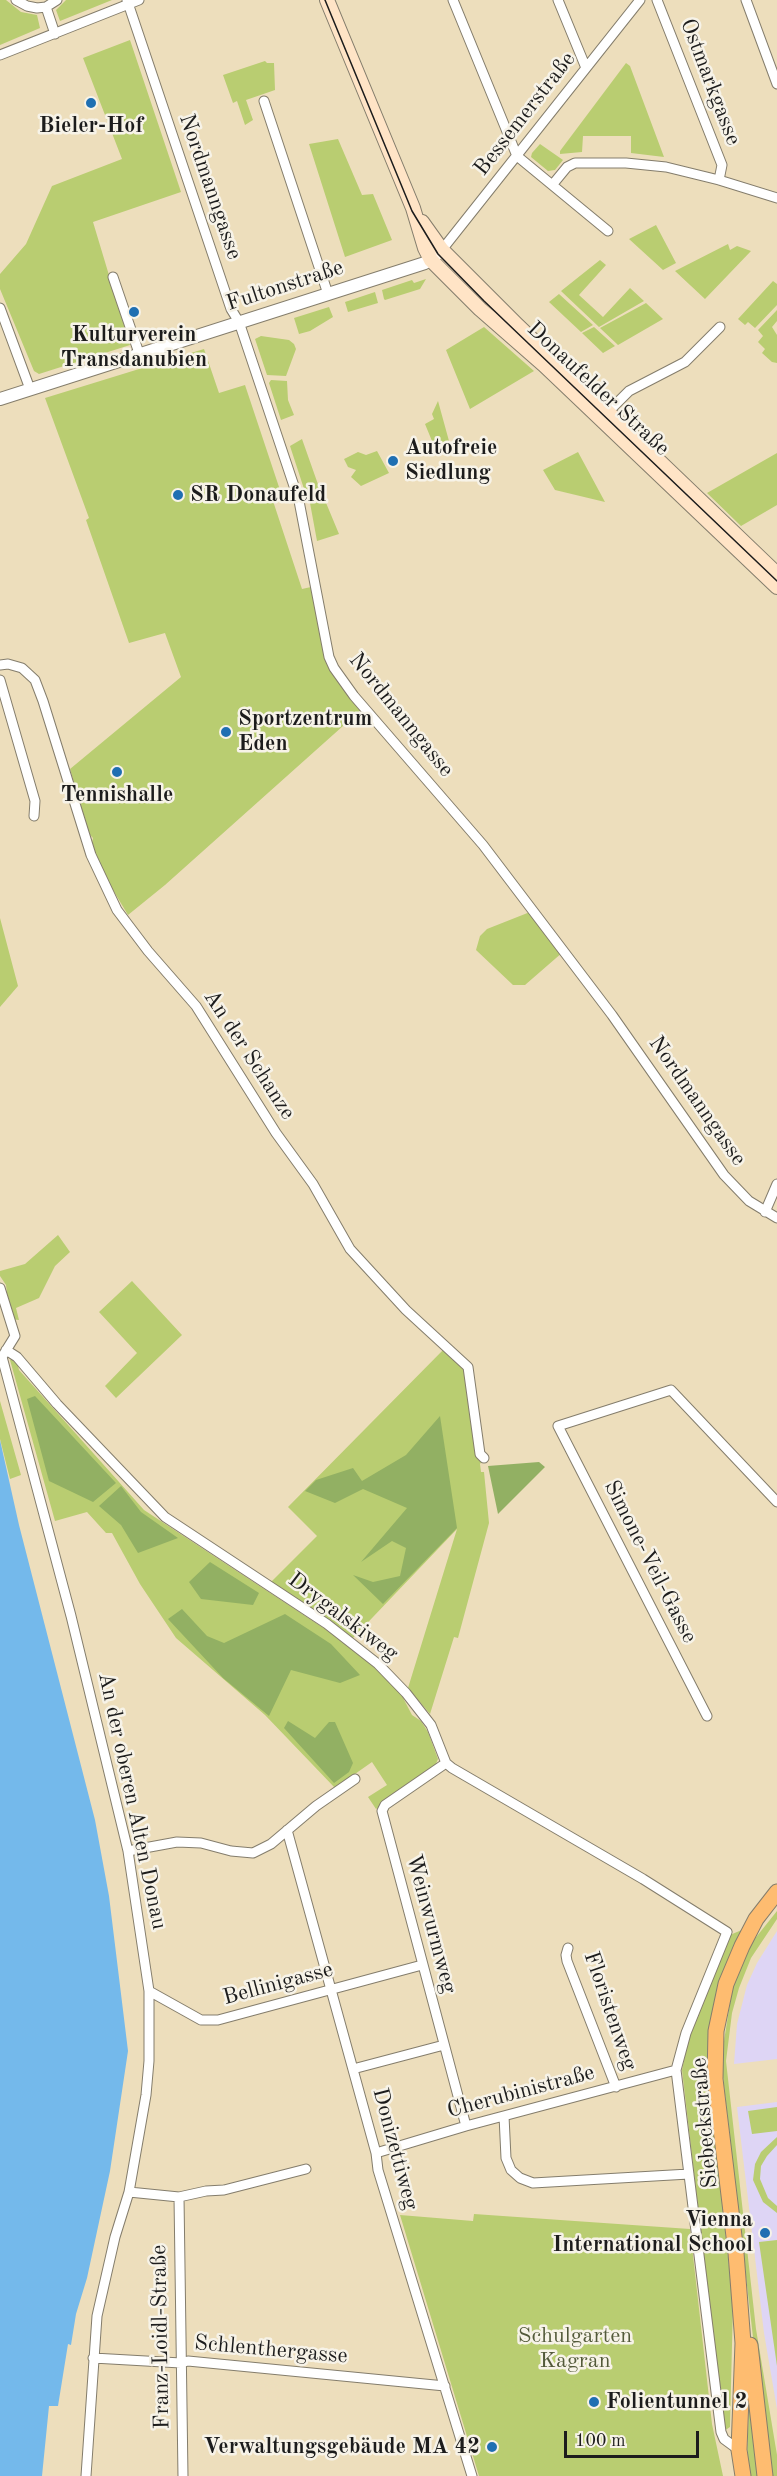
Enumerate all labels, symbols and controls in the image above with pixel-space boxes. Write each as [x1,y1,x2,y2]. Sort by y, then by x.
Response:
street label: Ostmarkgasse [674,15,746,149]
street label: Bessemerstraße [468,47,582,181]
marker: Bieler-Hof [84,96,98,110]
street label: Nordmanngasse [173,111,247,263]
place label: Bieler-Hof [39,113,143,139]
street label: Fultonstraße [223,255,347,317]
marker: Kulturverein Transdanubien [127,305,141,319]
street label: Donaufelder Straße [521,316,675,462]
place label: Kulturverein Transdanubien [61,322,207,374]
place label: Autofreie Siedlung [405,435,497,487]
marker: Autofreie Siedlung [386,454,400,468]
place label: SR Donaufeld [190,482,326,508]
marker: SR Donaufeld [171,488,185,502]
street label: Nordmanngasse [343,647,459,783]
place label: Sportzentrum Eden [238,706,372,758]
marker: Sportzentrum Eden [219,725,233,739]
marker: Tennishalle [110,765,124,779]
place label: Tennishalle [61,782,173,808]
street label: An der Schanze [197,985,301,1125]
street label: Nordmanngasse [642,1031,752,1171]
street label: Simone-Veil-Gasse [598,1476,702,1648]
street label: Drygalskiweg [283,1567,403,1667]
street label: An der oberen Alten Donau [92,1670,172,1932]
street label: Weinwurmweg [400,1852,462,1996]
street label: Floristenweg [577,1948,643,2074]
street label: Bellinigasse [220,1957,336,2011]
street label: Siebeckstraße [686,2057,724,2189]
street label: Cherubinistraße [444,2060,598,2124]
street label: Donizettiweg [366,2085,424,2213]
place label: Vienna International School [553,2207,753,2258]
marker: Vienna International School [758,2226,772,2240]
street label: Franz-Loidl-Straße [146,2245,176,2429]
park label: Schulgarten Kagran [518,2323,632,2374]
street label: Schlenthergasse [193,2330,349,2370]
place label: Folientunnel 2 [606,2389,747,2415]
marker: Folientunnel 2 [587,2395,601,2409]
scale bar [567,2419,702,2457]
text: 100 m [575,2432,626,2450]
place label: Verwaltungsgebäude MA 42 [203,2434,480,2460]
marker: Verwaltungsgebäude MA 42 [485,2440,499,2454]

